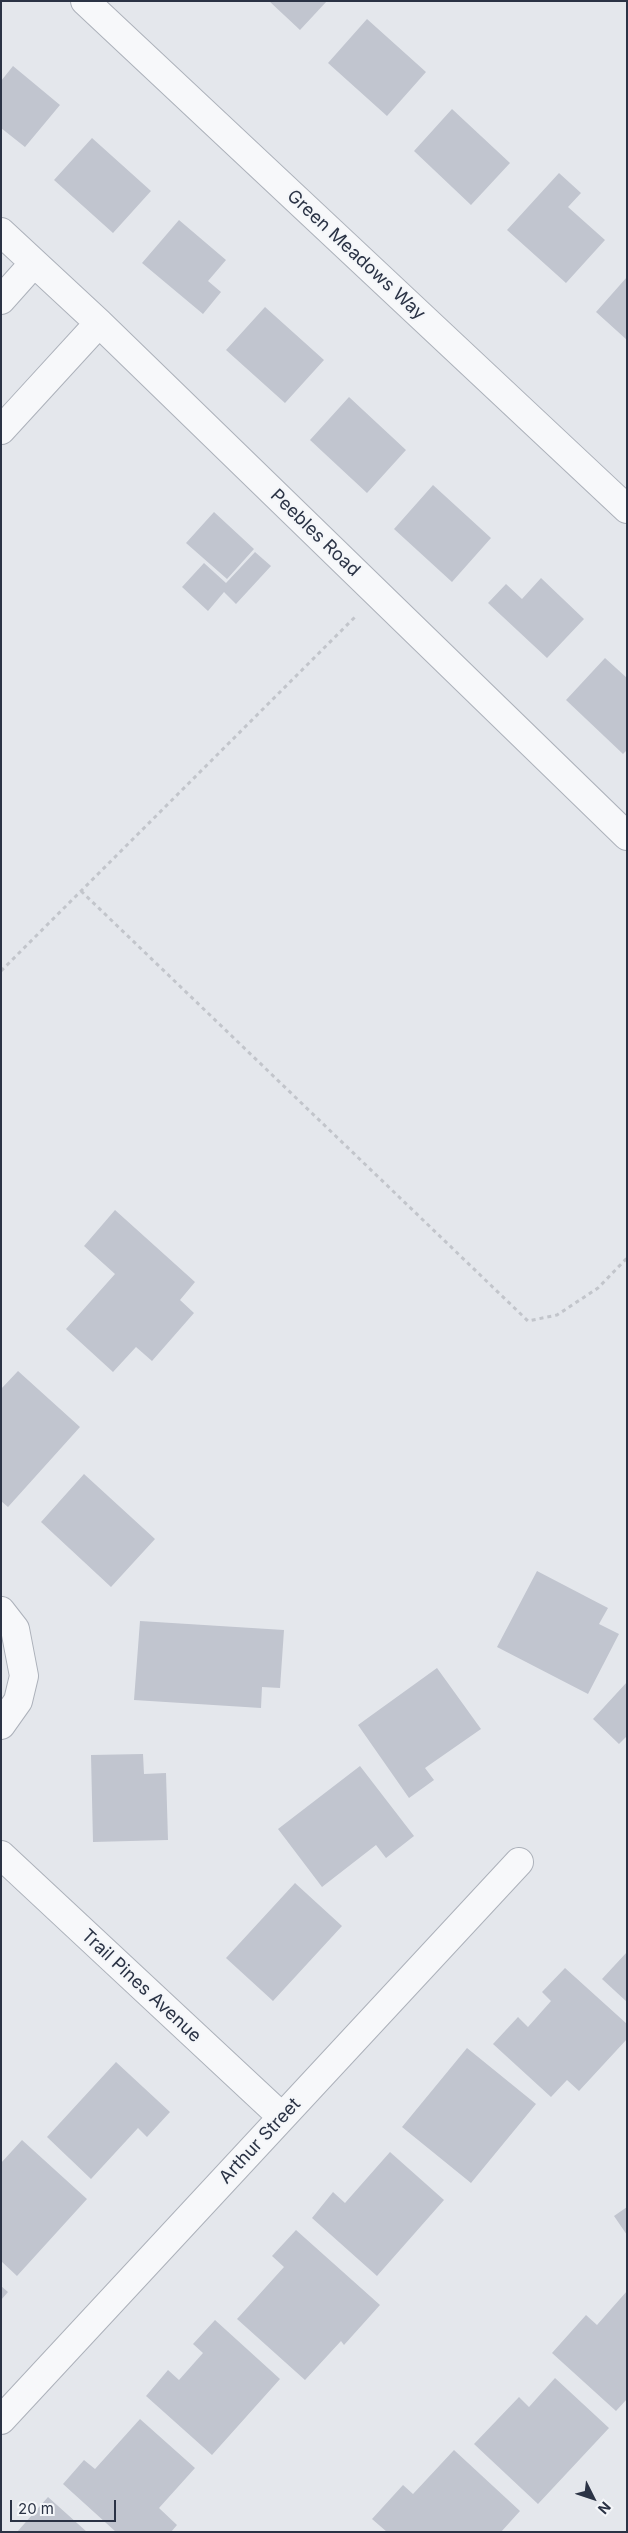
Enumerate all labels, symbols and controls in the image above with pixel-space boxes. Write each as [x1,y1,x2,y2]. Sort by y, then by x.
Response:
street label: Green Meadows Way [282,185,430,325]
street label: Peebles Road [266,485,364,581]
street label: Trail Pines Avenue [77,1925,205,2047]
street label: Arthur Street [215,2094,305,2188]
north arrow [568,2473,618,2523]
scale bar [12,2490,119,2522]
text: 20 m [18,2499,54,2518]
text: N [595,2499,615,2518]

